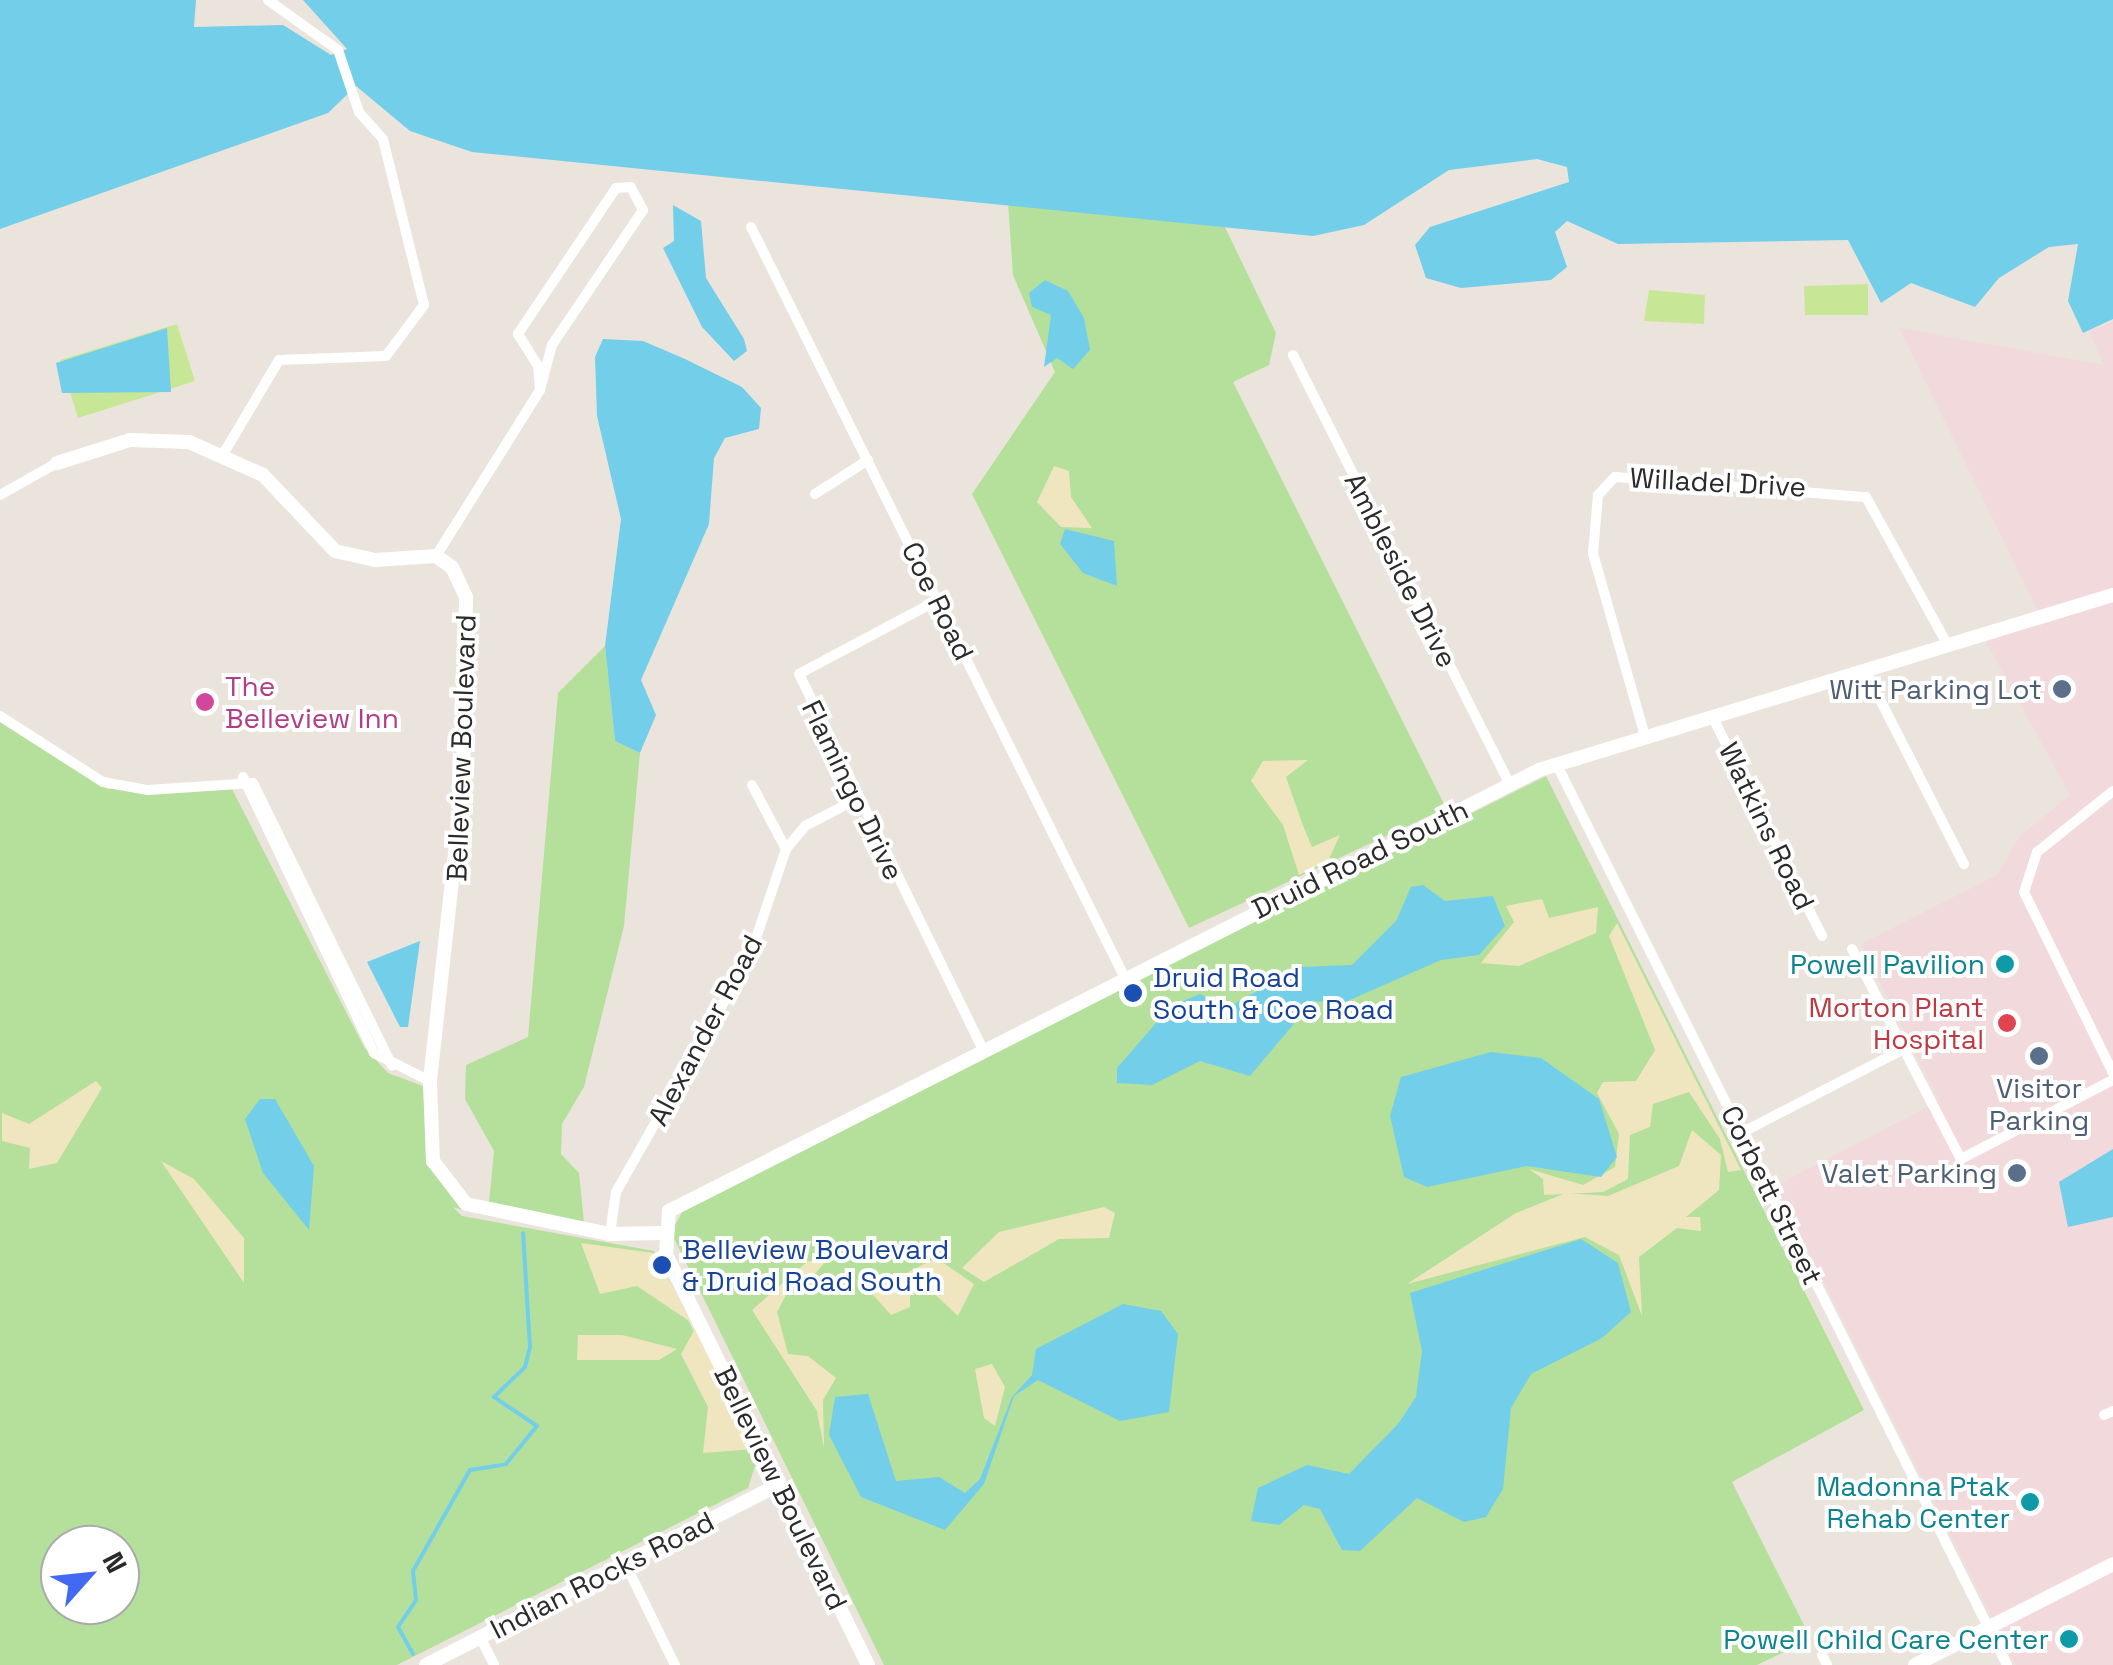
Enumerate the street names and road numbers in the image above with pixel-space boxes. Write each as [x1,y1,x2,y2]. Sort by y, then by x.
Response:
street label: Willadel Drive [1629,461,1807,503]
street label: Ambleside Drive [1338,467,1464,673]
street label: Coe Road [895,536,981,666]
street label: Belleview Boulevard [440,614,482,882]
street label: Flamingo Drive [795,695,911,885]
street label: Watkins Road [1712,737,1822,915]
street label: Druid Road South [1247,792,1473,926]
street label: Alexander Road [641,929,769,1131]
street label: Corbett Street [1714,1100,1830,1290]
street label: Belleview Boulevard [707,1360,855,1616]
street label: Indian Rocks Road [485,1504,719,1646]

